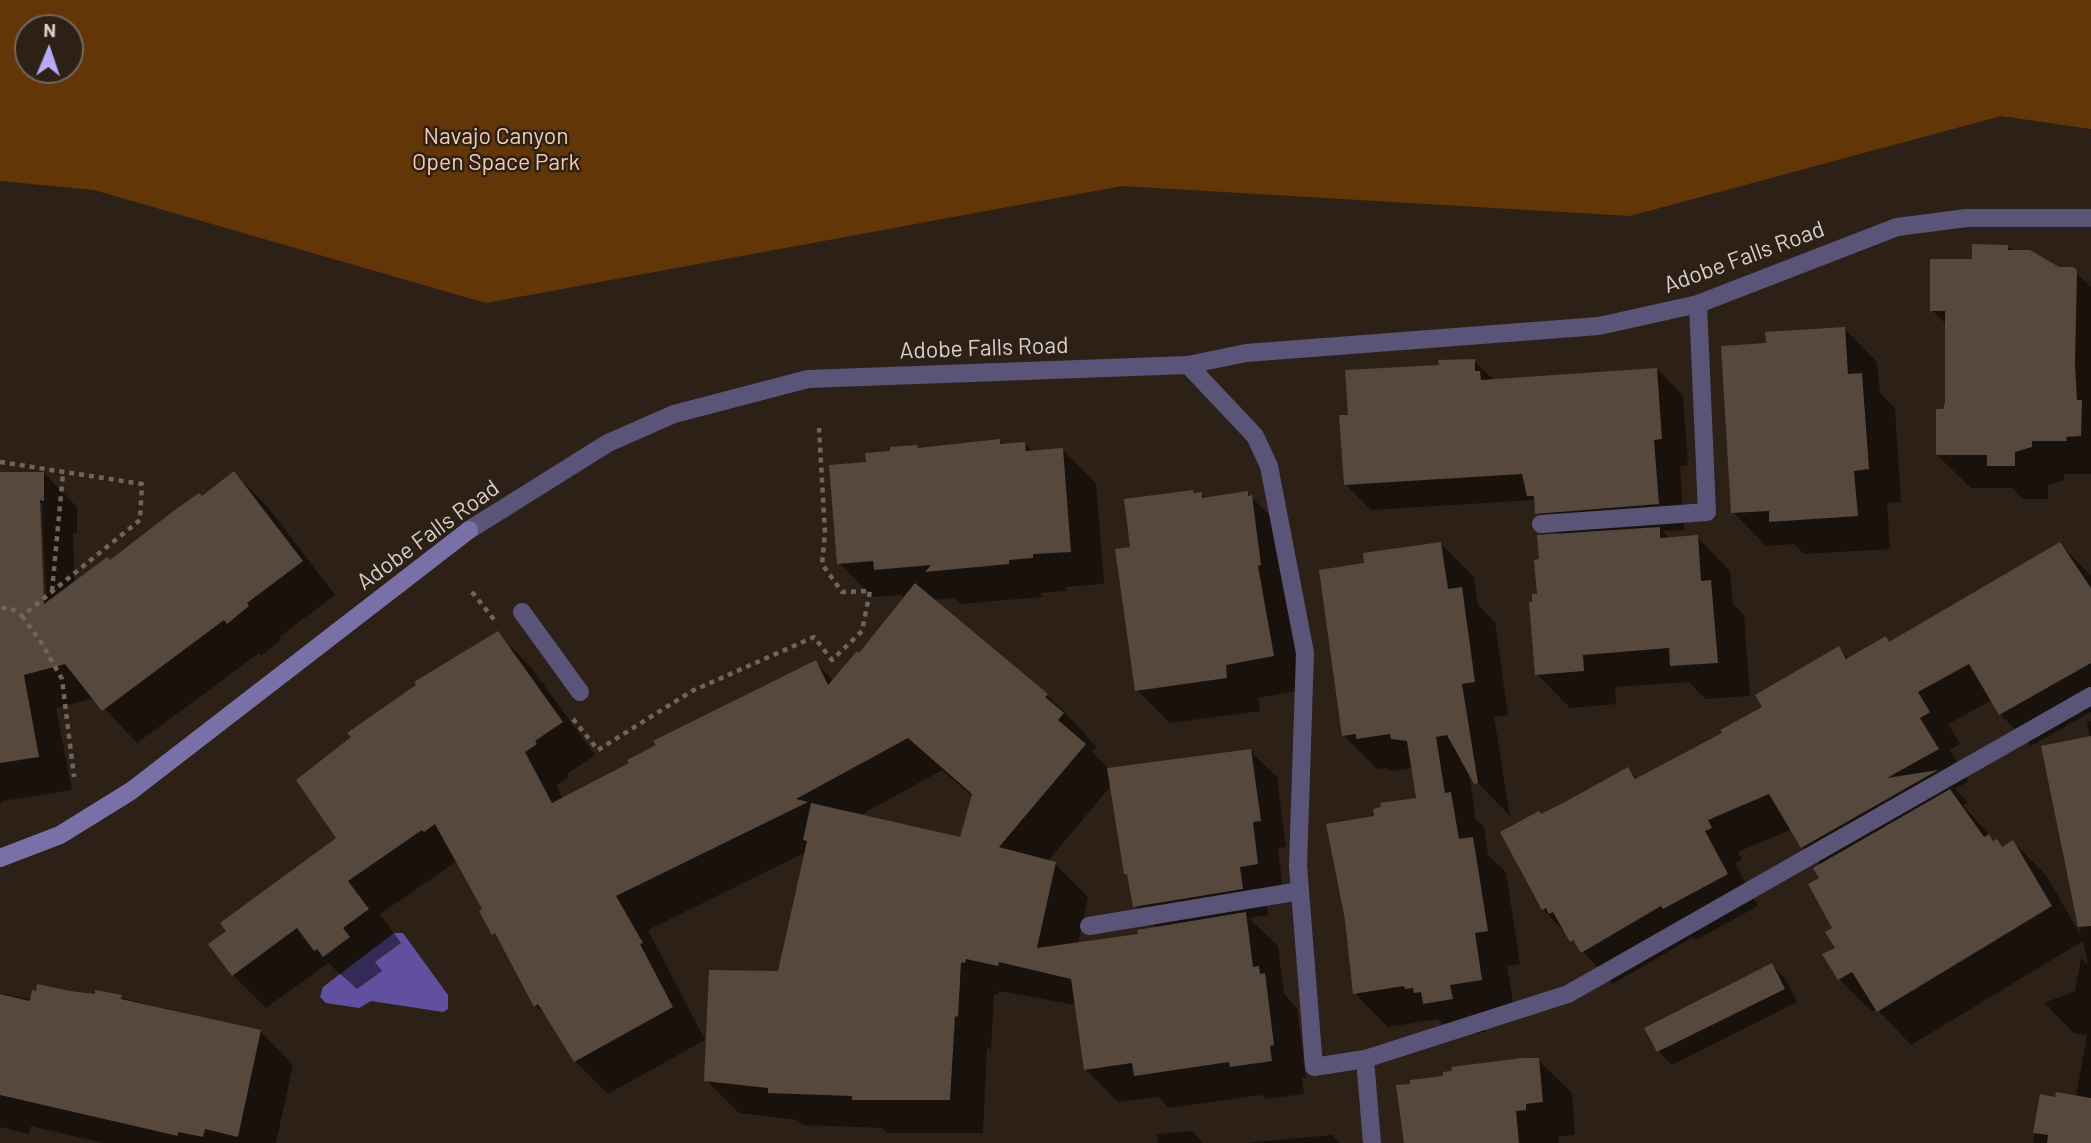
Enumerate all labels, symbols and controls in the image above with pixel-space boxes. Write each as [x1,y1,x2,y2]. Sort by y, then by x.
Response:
north arrow [14,14,84,84]
text: N [43,18,56,41]
park label: Navajo Canyon Open Space Park [412,122,580,176]
street label: Adobe Falls Road [1660,215,1828,299]
street label: Adobe Falls Road [899,331,1069,365]
street label: Adobe Falls Road [351,474,505,596]

